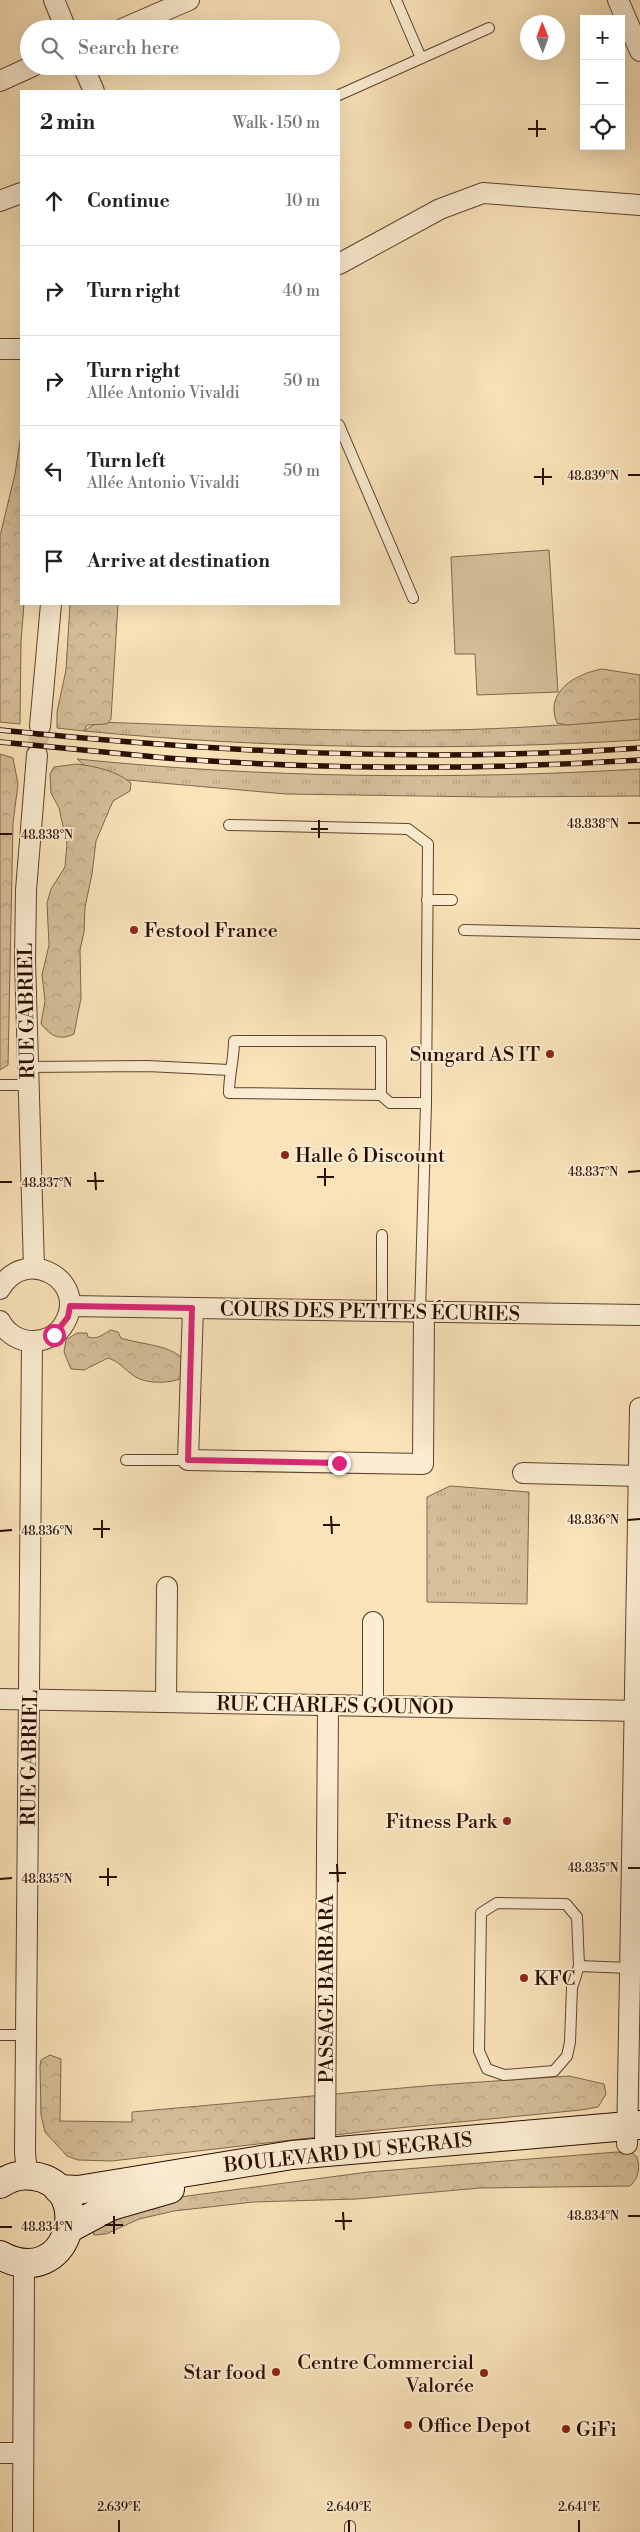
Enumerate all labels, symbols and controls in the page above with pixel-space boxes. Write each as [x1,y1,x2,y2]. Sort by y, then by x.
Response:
north arrow [520,15,565,60]
map controls [580,15,625,150]
button: + [580,15,625,60]
search box [20,20,340,75]
icon: search [38,34,66,62]
text: Search here [78,36,179,60]
button: − [580,60,625,105]
button: locate [580,105,625,150]
text: 2 min [40,110,95,136]
text: Walk · 150 m [232,113,320,133]
icon: ahead [40,187,68,215]
text: Continue [87,189,170,213]
text: 10 m [286,191,320,211]
icon: right [40,277,68,305]
text: Turn right [87,279,180,303]
text: 40 m [283,281,320,301]
text: Turn right [87,359,180,383]
icon: right [40,367,68,395]
text: 50 m [283,371,320,391]
text: Allée Antonio Vivaldi [87,383,240,403]
text: Turn left [87,449,166,473]
icon: left [40,457,68,485]
text: 50 m [283,461,320,481]
text: 48.839°N [567,469,619,484]
text: Allée Antonio Vivaldi [87,473,240,493]
icon: arrive [40,547,68,575]
text: Arrive at destination [87,549,270,573]
text: 48.838°N [567,817,619,832]
text: 48.838°N [21,828,73,843]
place label: Festool France [144,919,278,944]
marker: Festool France [128,924,140,936]
street label: RUE GABRIEL [14,943,41,1079]
place label: Sungard AS IT [410,1043,540,1068]
marker: Sungard AS IT [544,1048,556,1060]
place label: Halle ô Discount [295,1144,445,1169]
marker: Halle ô Discount [279,1149,291,1161]
text: 48.837°N [568,1165,618,1180]
text: 48.837°N [22,1176,72,1191]
street label: COURS DES PETITES ÉCURIES [220,1296,520,1328]
route start [43,1324,66,1347]
route end [328,1452,351,1475]
text: 48.836°N [567,1513,619,1528]
text: 48.836°N [21,1524,73,1539]
street label: RUE GABRIEL [17,1690,44,1826]
street label: RUE CHARLES GOUNOD [216,1692,454,1721]
place label: Fitness Park [385,1810,499,1835]
marker: Fitness Park [501,1815,513,1827]
text: 48.835°N [567,1861,619,1876]
text: 48.835°N [21,1872,73,1887]
street label: PASSAGE BARBARA [315,1893,340,2084]
place label: KFC [534,1967,575,1992]
marker: KFC [518,1972,530,1984]
street label: BOULEVARD DU SEGRAIS [222,2128,474,2179]
text: 48.834°N [567,2209,619,2224]
text: 48.834°N [21,2220,73,2235]
place label: Centre Commercial Valorée [297,2351,474,2399]
place label: Star food [184,2361,267,2386]
marker: Star food [270,2366,282,2378]
marker: Centre Commercial Valorée [478,2367,490,2379]
place label: Office Depot [418,2414,531,2439]
place label: GiFi [576,2418,617,2443]
marker: Office Depot [402,2419,414,2431]
marker: GiFi [560,2423,572,2435]
text: 2.639°E [97,2500,141,2515]
text: 2.640°E [327,2500,371,2515]
text: 2.641°E [558,2500,600,2515]

